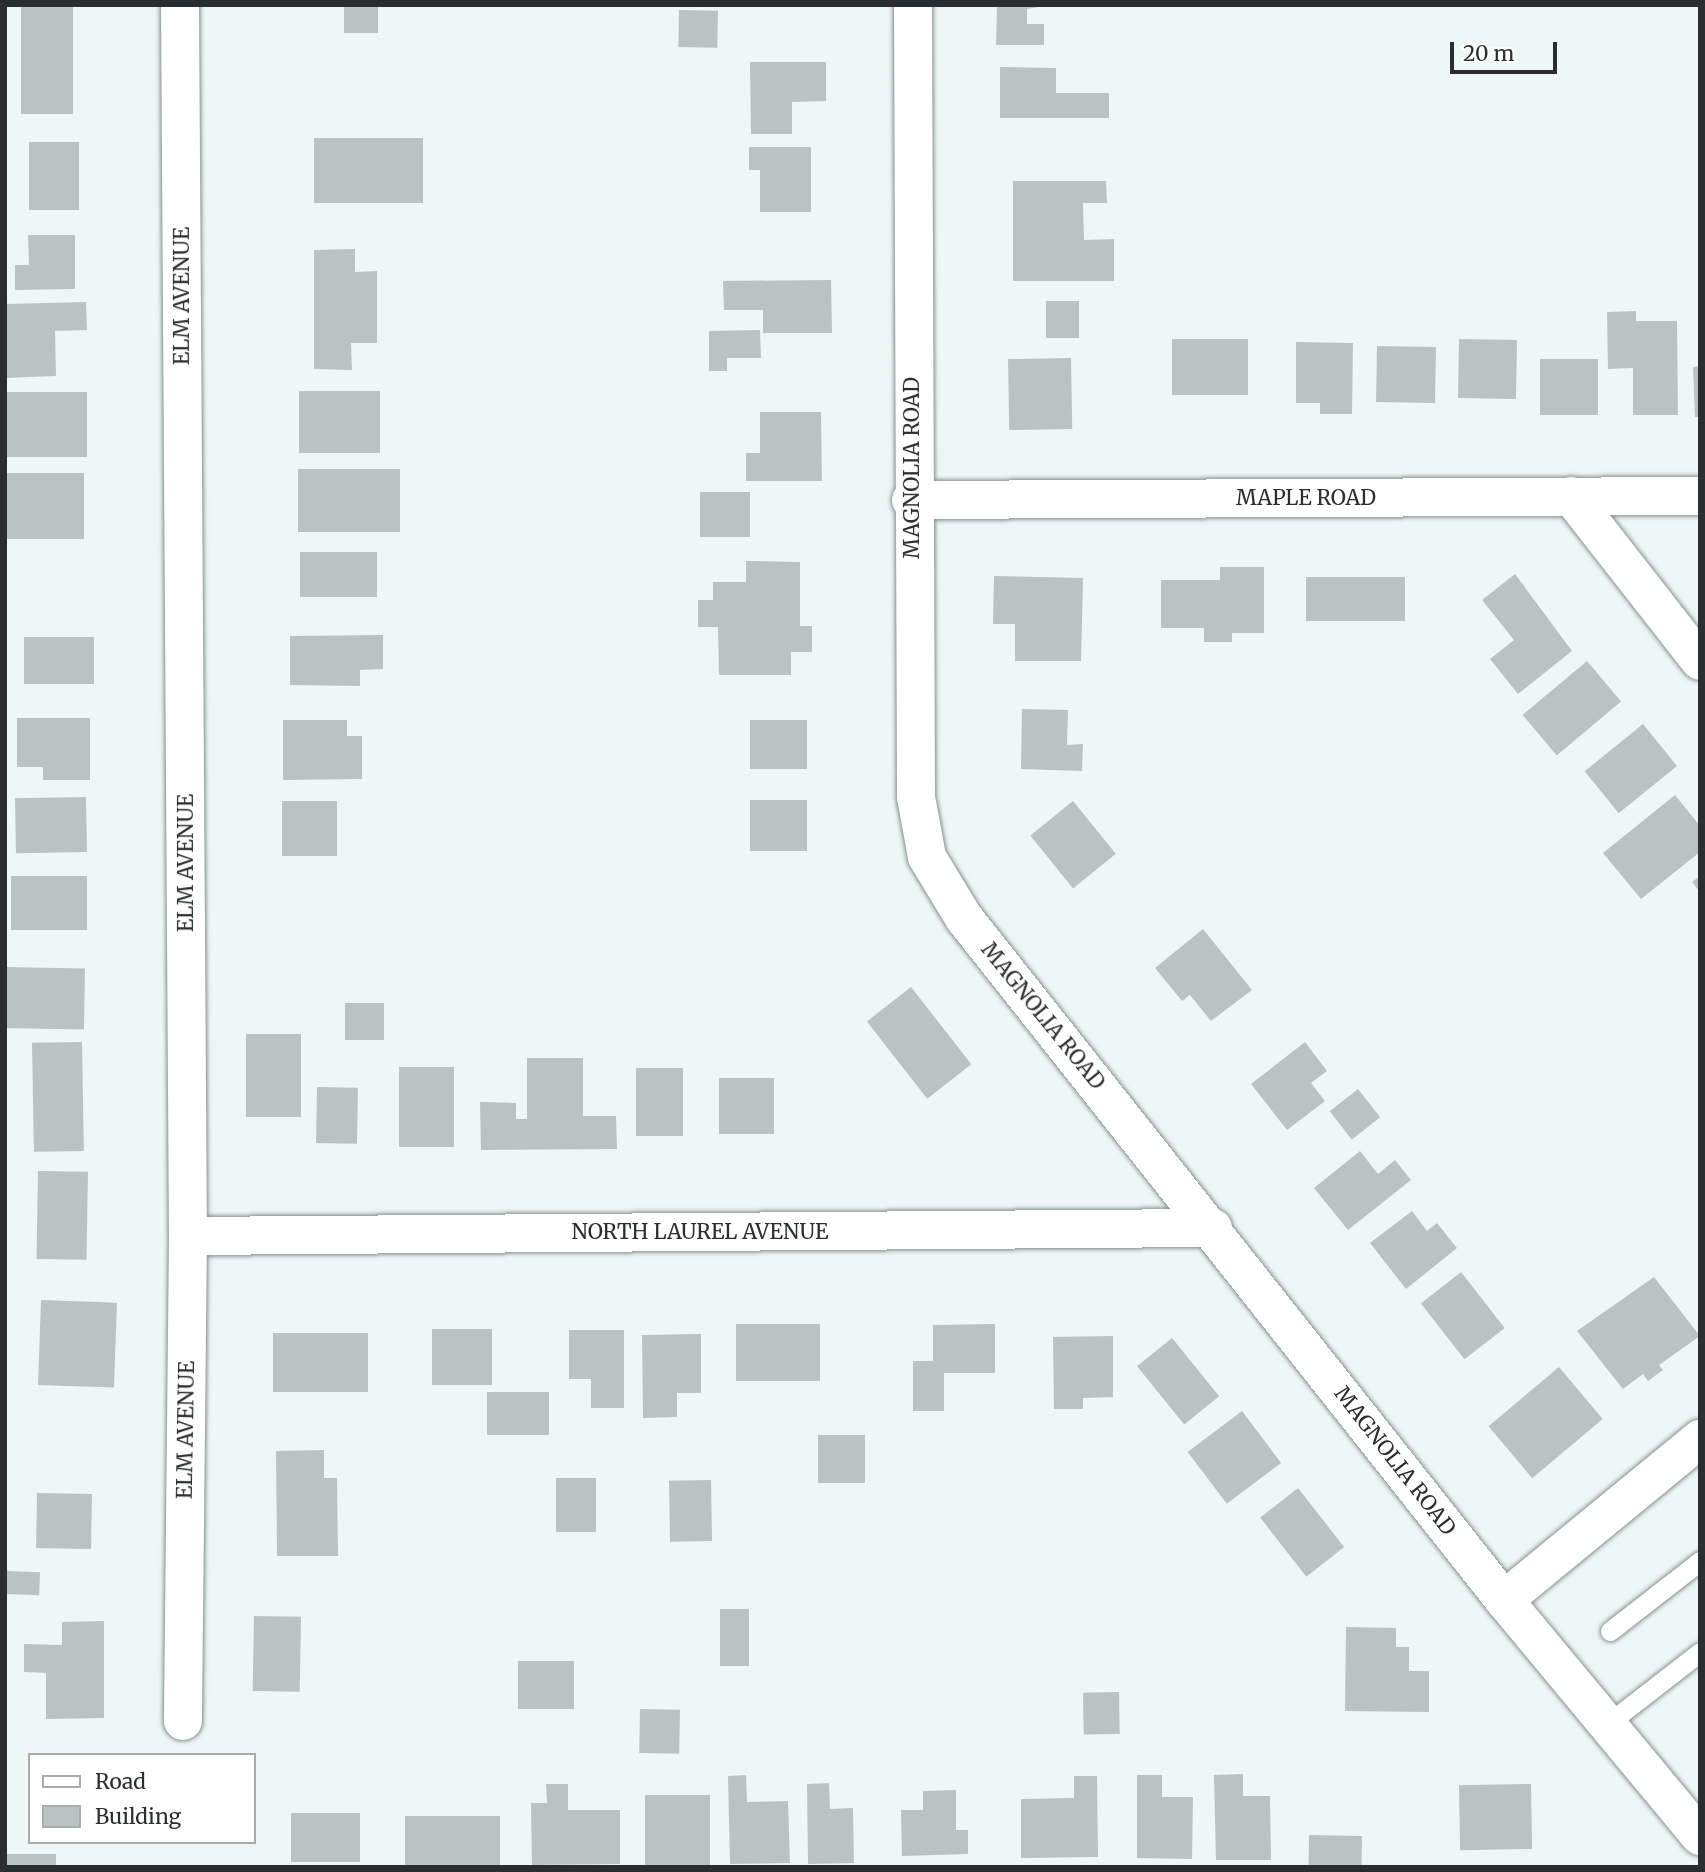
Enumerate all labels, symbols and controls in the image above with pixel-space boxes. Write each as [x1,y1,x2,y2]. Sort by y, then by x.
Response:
scale bar [1453,28,1560,72]
text: 20 m [1463,40,1514,67]
street label: ELM AVENUE [169,227,195,365]
street label: MAGNOLIA ROAD [899,377,925,559]
street label: MAPLE ROAD [1236,485,1376,511]
street label: ELM AVENUE [173,794,199,932]
street label: MAGNOLIA ROAD [976,937,1110,1095]
street label: NORTH LAUREL AVENUE [572,1219,828,1245]
street label: ELM AVENUE [172,1361,200,1499]
street label: MAGNOLIA ROAD [1329,1382,1461,1540]
legend [28,1753,256,1844]
text: Road [95,1768,146,1795]
text: Building [95,1803,181,1830]

